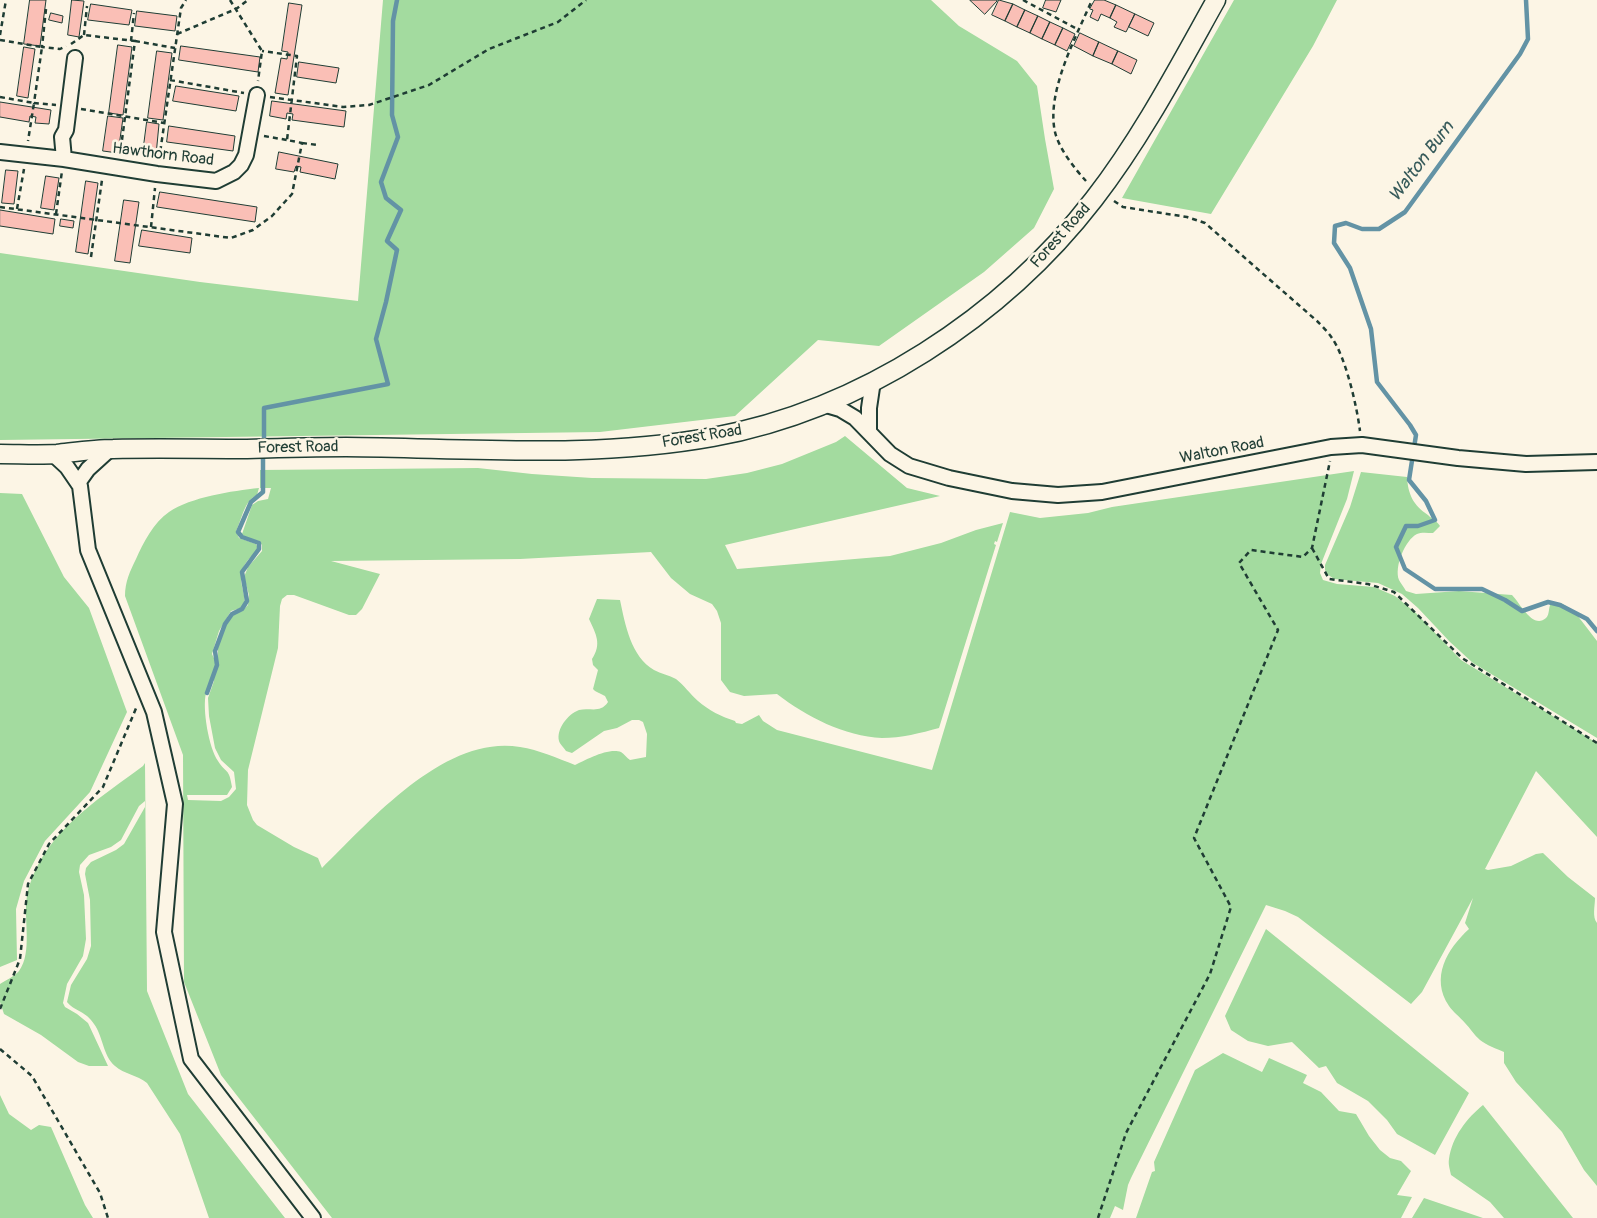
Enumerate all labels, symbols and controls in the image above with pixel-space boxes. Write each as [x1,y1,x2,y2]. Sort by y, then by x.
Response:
water label: Walton Burn [1385,118,1459,206]
street label: Hawthorn Road [111,139,215,171]
street label: Forest Road [1027,200,1095,272]
street label: Forest Road [661,421,743,453]
street label: Walton Road [1178,433,1266,469]
street label: Forest Road [257,438,339,458]

